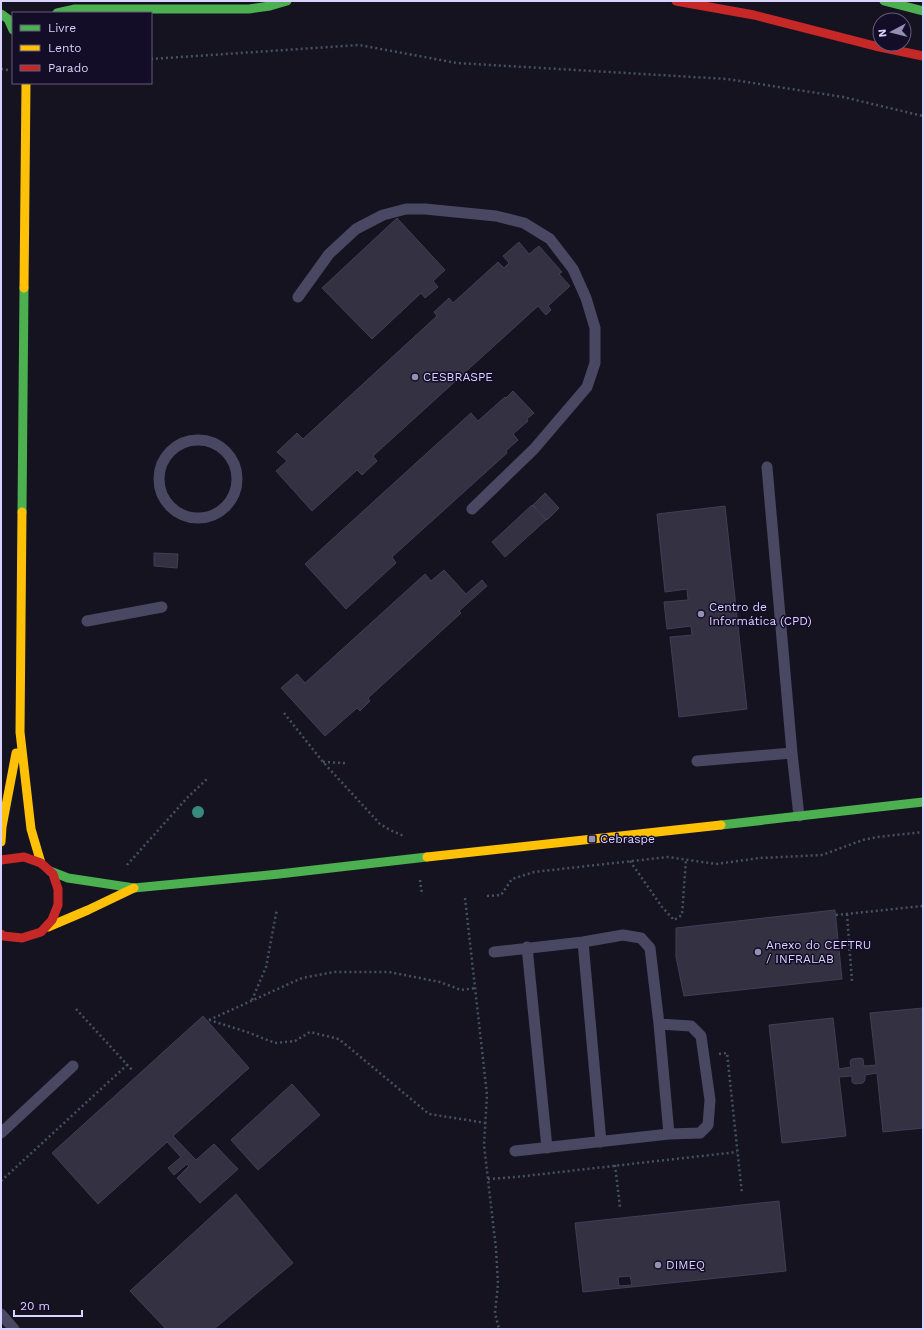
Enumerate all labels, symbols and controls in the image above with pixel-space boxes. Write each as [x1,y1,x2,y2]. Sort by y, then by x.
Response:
legend [12,12,152,84]
north arrow [872,12,912,52]
text: Livre [48,21,76,35]
text: N [876,28,890,38]
text: Lento [48,41,82,55]
text: Parado [48,61,88,75]
place label: CESBRASPE [423,370,493,384]
marker: CESBRASPE [410,372,420,382]
place label: Centro de Informática (CPD) [709,600,812,628]
marker: Centro de Informática (CPD) [696,609,706,619]
place label: Cebraspe [600,832,655,846]
marker: Cebraspe [587,834,597,844]
place label: Anexo do CEFTRU / INFRALAB [766,938,871,966]
marker: Anexo do CEFTRU / INFRALAB [753,947,763,957]
place label: DIMEQ [666,1258,705,1272]
marker: DIMEQ [653,1260,663,1270]
scale bar [14,1292,82,1318]
text: 20 m [20,1299,50,1313]

